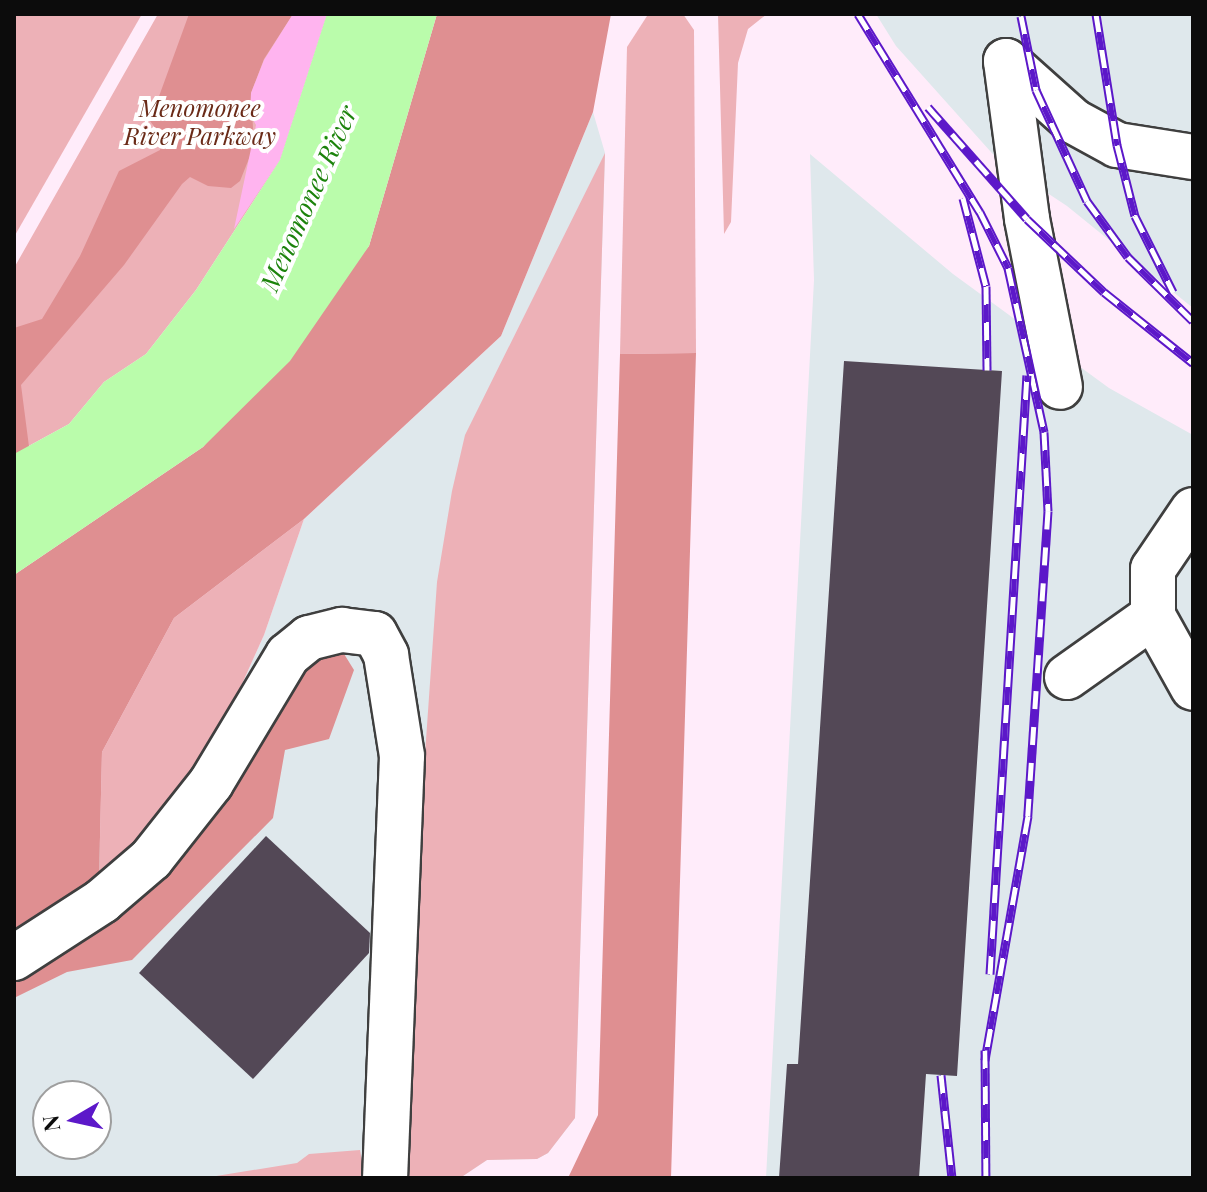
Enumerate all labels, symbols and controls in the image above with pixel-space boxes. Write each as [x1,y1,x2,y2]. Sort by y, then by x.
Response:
park label: Menomonee River Parkway [124,94,276,150]
water label: Menomonee River [253,100,363,296]
north arrow [32,1080,112,1160]
text: N [34,1113,66,1134]

